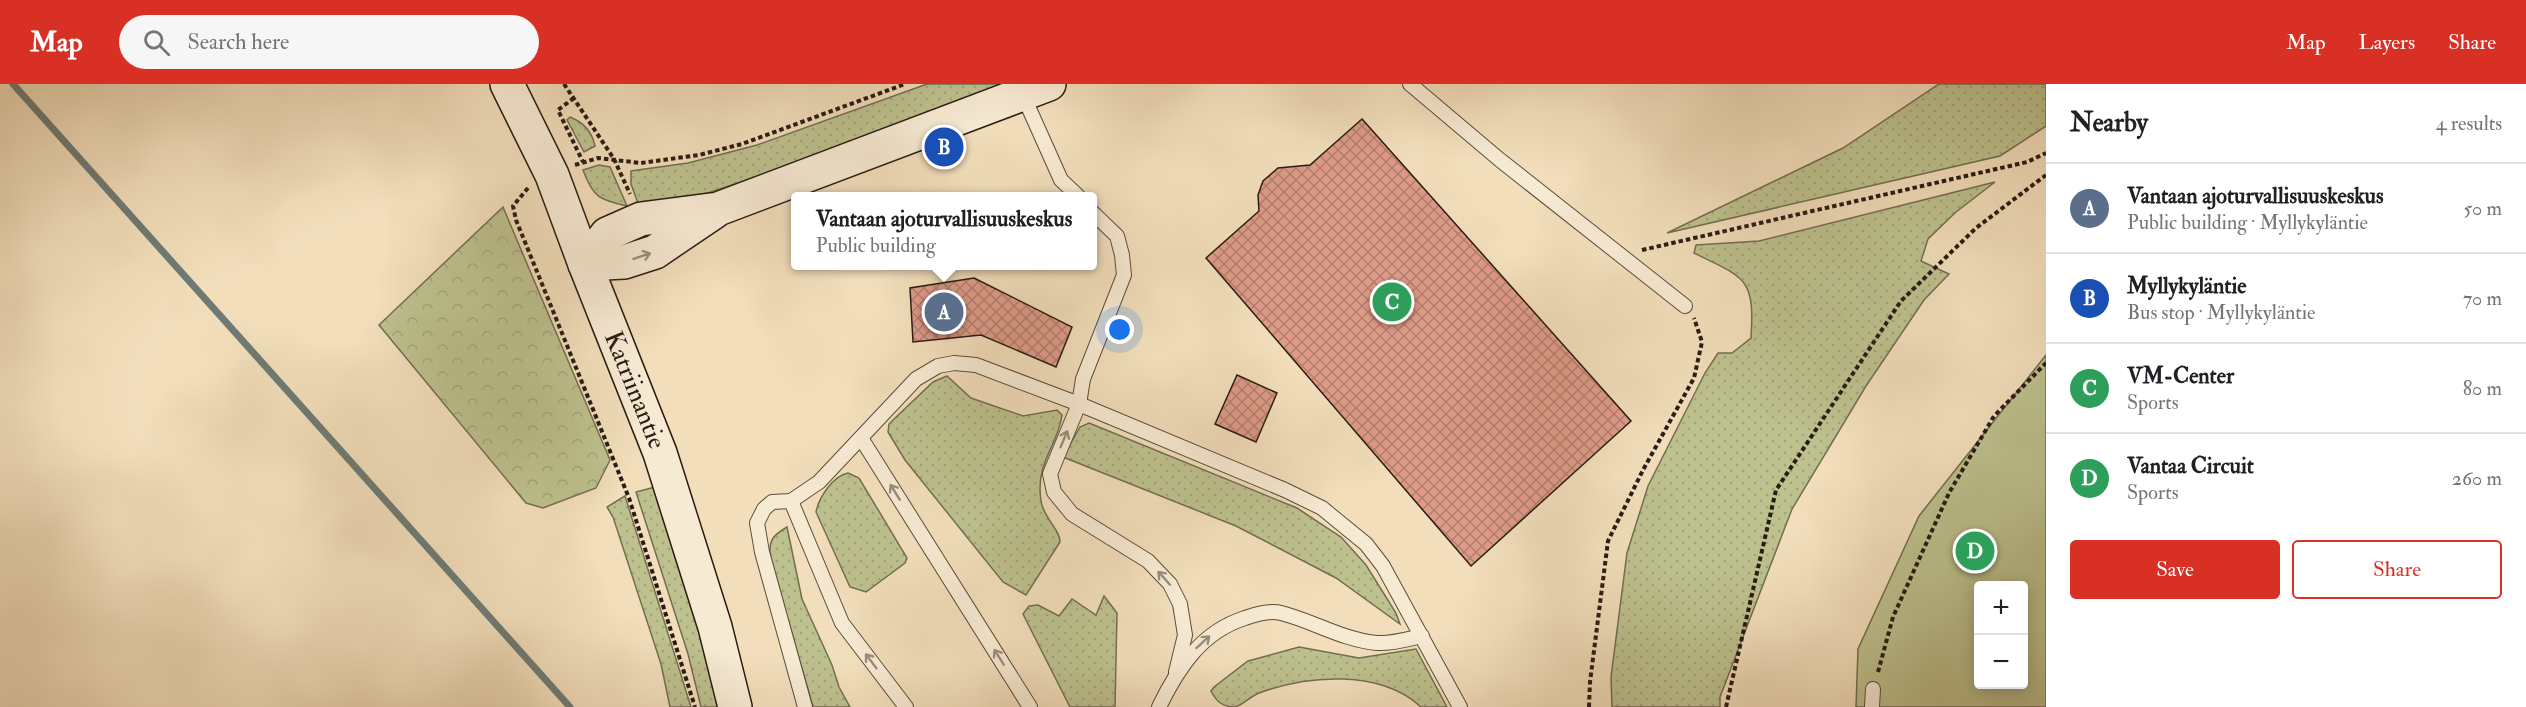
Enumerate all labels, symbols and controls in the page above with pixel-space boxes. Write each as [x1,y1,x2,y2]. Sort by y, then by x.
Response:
search box [119,15,539,69]
text: Map [30,25,83,60]
icon: search [140,26,173,59]
text: Search here [188,28,289,56]
text: Map [2286,29,2326,56]
text: Layers [2359,29,2415,56]
text: Share [2448,29,2496,56]
text: Nearby [2070,107,2148,139]
text: 4 results [2436,111,2502,136]
pin: B [924,124,964,170]
text: Vantaan ajoturvallisuuskeskus [2127,182,2383,210]
popup [791,192,1097,270]
text: A [2083,196,2096,221]
text: 50 m [2463,196,2502,221]
text: Vantaan ajoturvallisuuskeskus [816,205,1072,233]
text: Public building · Myllykyläntie [2127,210,2368,235]
text: Public building [816,233,936,258]
one-way arrow [632,250,651,261]
text: Myllykyläntie [2127,272,2246,300]
pin: C [1372,280,1412,324]
text: B [2083,286,2096,311]
text: 70 m [2463,286,2502,311]
pin: A [924,290,964,334]
text: Bus stop · Myllykyläntie [2127,300,2315,325]
your location [1105,315,1134,344]
street label: Katriinantie [597,326,673,454]
text: VM-Center [2127,362,2234,390]
text: C [2082,376,2097,401]
text: 80 m [2463,376,2502,401]
text: Sports [2127,390,2179,415]
one-way arrow [1059,430,1070,448]
text: Vantaa Circuit [2127,452,2254,480]
text: D [2081,466,2098,491]
text: 260 m [2452,466,2502,491]
text: Sports [2127,480,2179,505]
one-way arrow [888,484,901,501]
pin: D [1956,528,1994,574]
button: Save [2070,540,2280,599]
button: Share [2292,540,2502,599]
one-way arrow [1157,571,1171,586]
map controls [1974,581,2028,689]
button: + [1974,581,2028,635]
one-way arrow [1196,635,1211,649]
button: − [1974,635,2028,689]
one-way arrow [992,649,1005,666]
one-way arrow [864,653,877,669]

